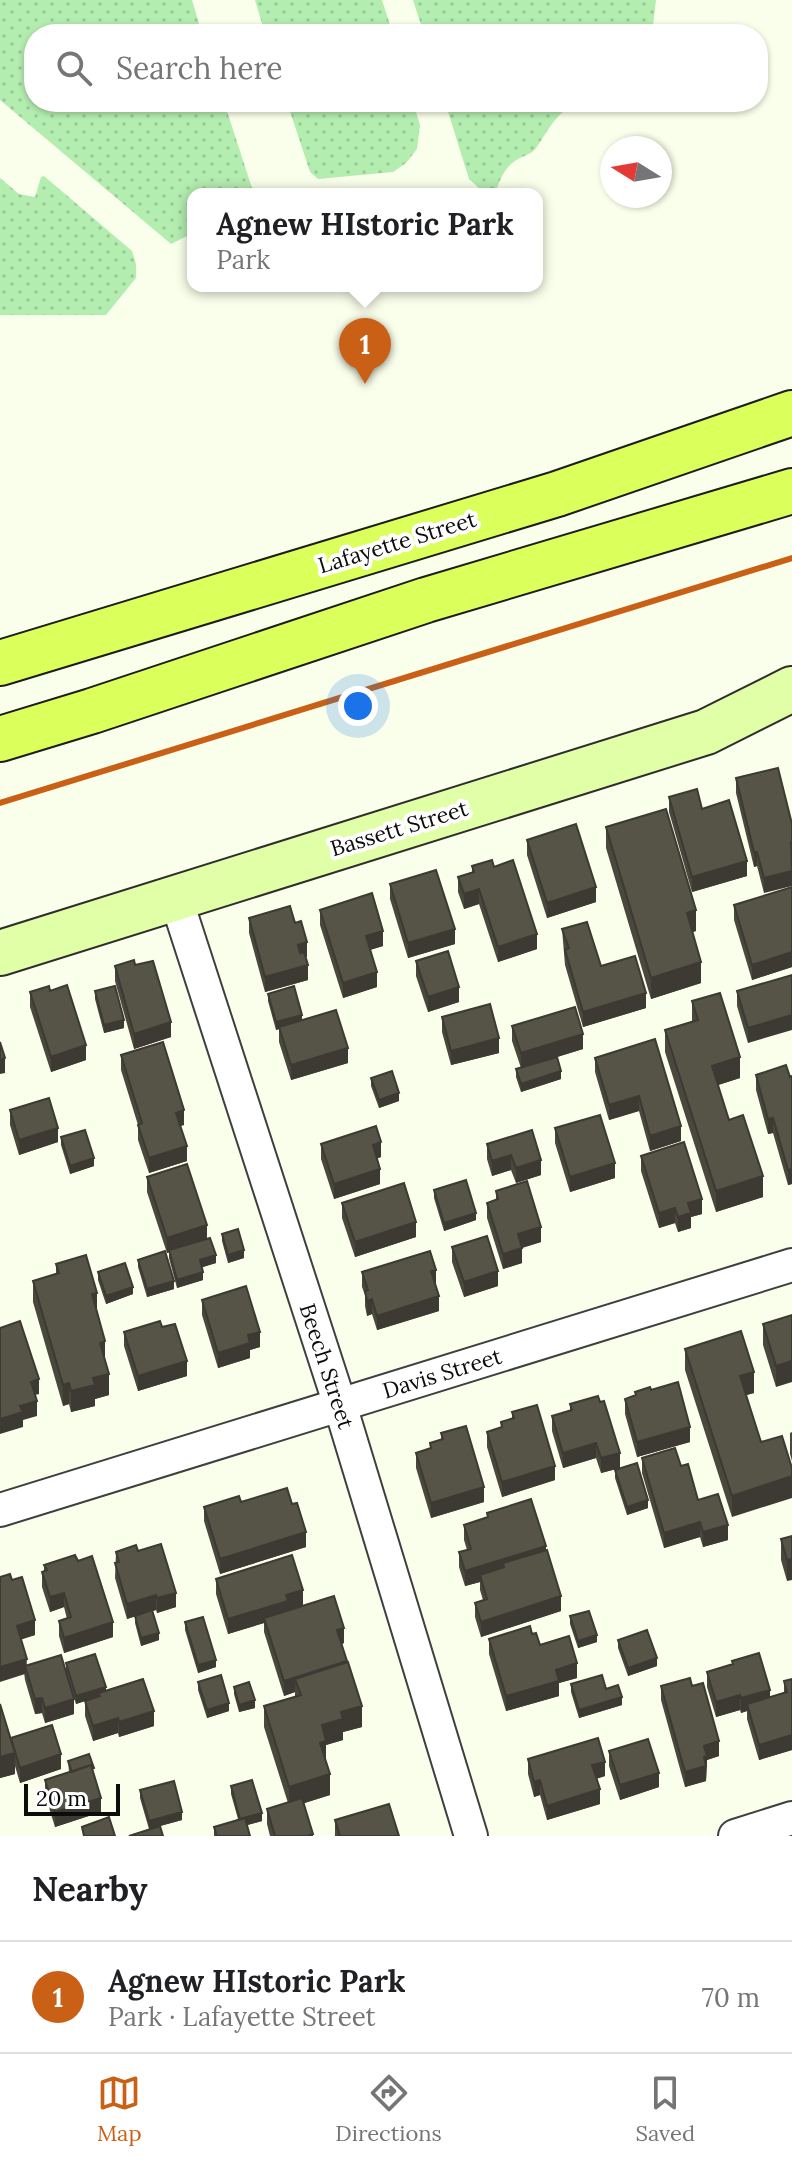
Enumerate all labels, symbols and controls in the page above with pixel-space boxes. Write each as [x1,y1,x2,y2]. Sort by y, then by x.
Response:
search box [24,24,768,112]
icon: search [52,46,96,90]
text: Search here [116,49,283,87]
north arrow [600,136,672,208]
popup [187,188,543,292]
text: Agnew HIstoric Park [216,205,514,243]
text: Park [216,243,270,276]
pin: 1 [339,318,391,384]
street label: Lafayette Street [315,505,480,579]
your location [338,686,378,726]
street label: Bassett Street [327,794,472,862]
street label: Beech Street [294,1300,361,1433]
street label: Davis Street [379,1341,505,1404]
scale bar [24,1780,120,1816]
text: 20 m [36,1784,87,1812]
text: Nearby [32,1867,148,1910]
text: Agnew HIstoric Park [108,1962,406,2000]
text: 1 [53,1981,63,2014]
text: 70 m [702,1981,760,2014]
text: Park · Lafayette Street [108,2000,376,2033]
tab: Map [97,2071,142,2147]
tab: Directions [335,2071,442,2147]
tab: Saved [636,2071,695,2147]

